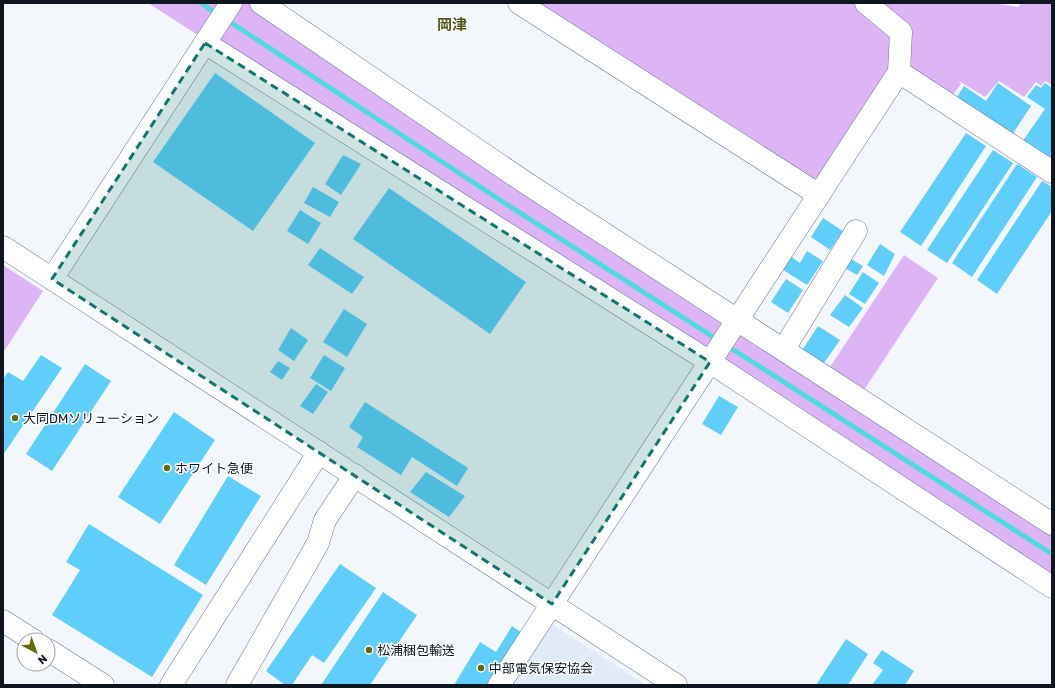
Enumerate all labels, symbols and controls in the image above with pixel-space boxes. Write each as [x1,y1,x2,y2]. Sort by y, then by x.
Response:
district label: 岡津 [437,16,467,34]
place label: 大同DMソリューション [23,411,159,426]
marker: 大同DMソリューション [10,413,20,423]
place label: ホワイト急便 [175,461,253,476]
marker: ホワイト急便 [162,463,172,473]
north arrow [16,632,56,672]
place label: 松浦梱包輸送 [377,643,455,658]
marker: 松浦梱包輸送 [364,645,374,655]
text: N [35,652,49,667]
place label: 中部電気保安協会 [489,661,593,676]
marker: 中部電気保安協会 [476,663,486,673]

